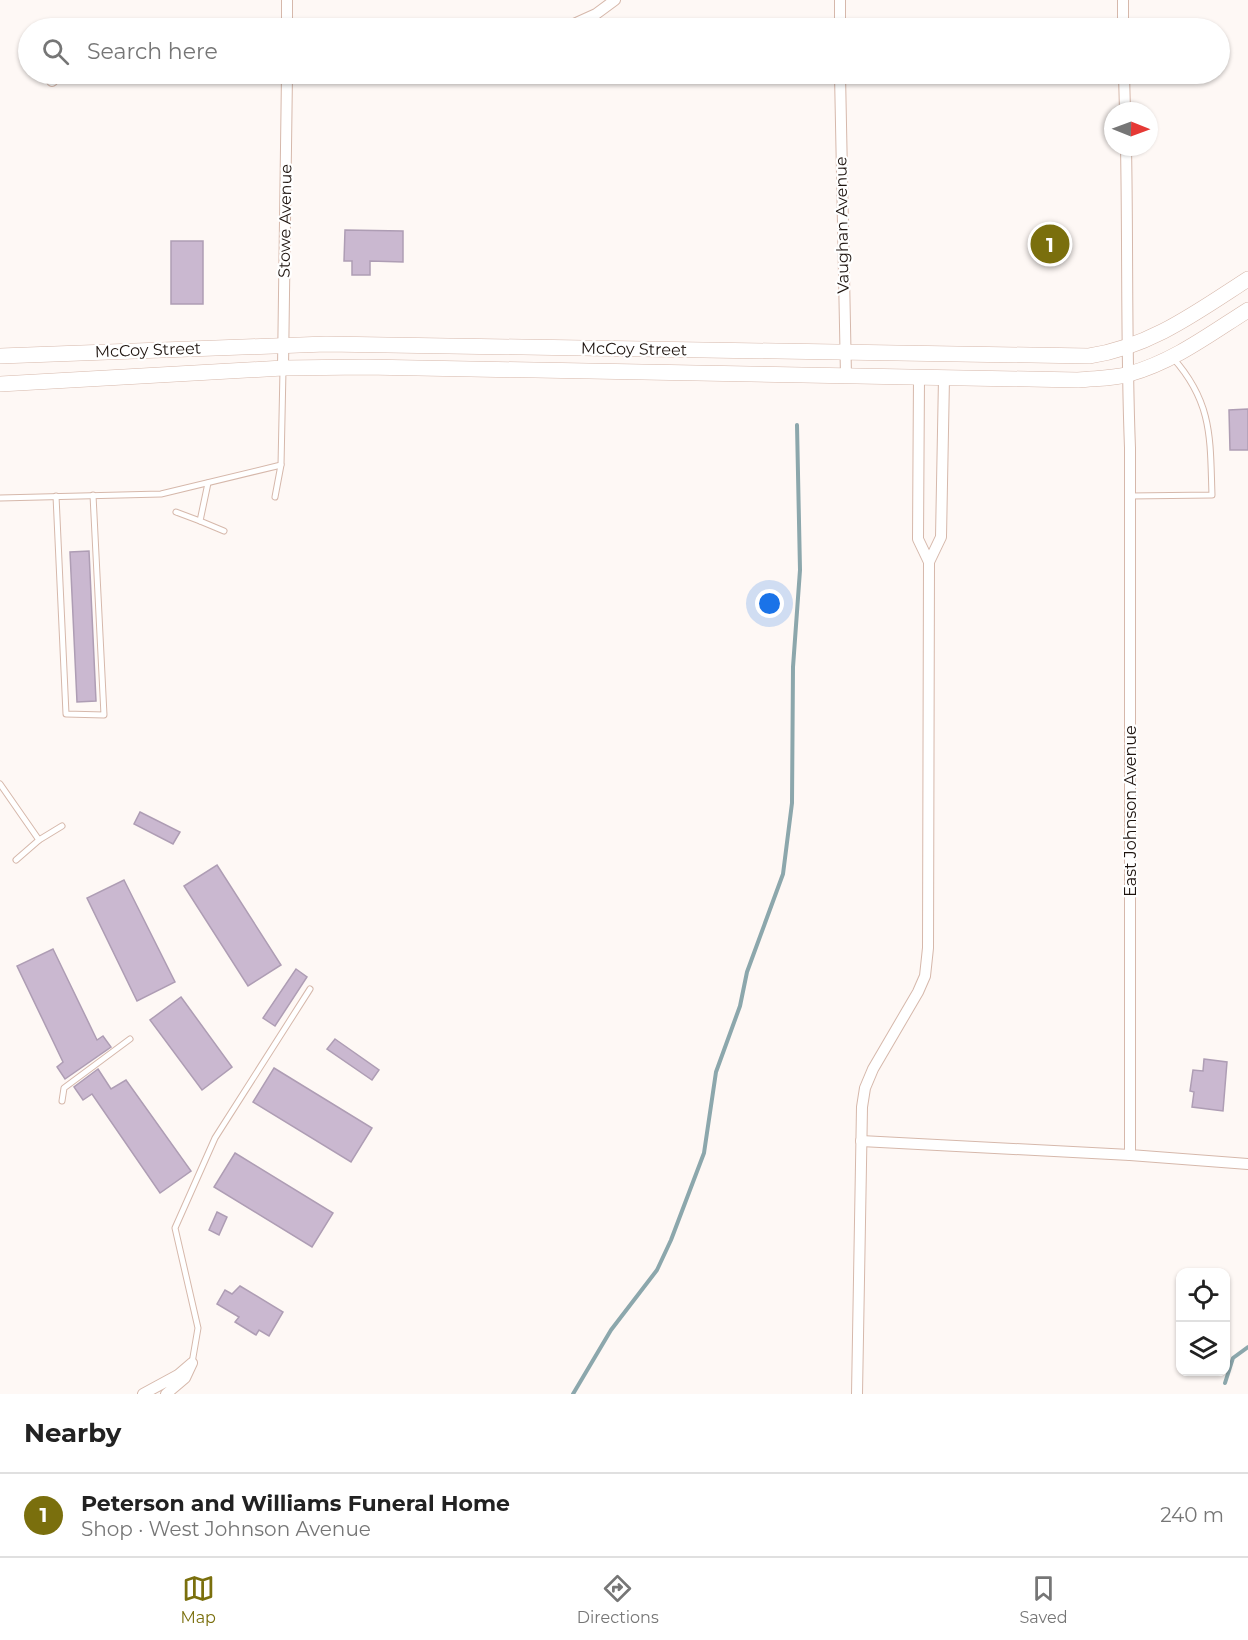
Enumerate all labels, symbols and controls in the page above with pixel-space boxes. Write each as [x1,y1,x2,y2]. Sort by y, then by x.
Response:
search box [18,18,1230,84]
icon: search [39,35,72,68]
text: Search here [87,38,218,65]
north arrow [1104,102,1158,156]
street label: Vaughan Avenue [831,156,853,294]
street label: Stowe Avenue [275,164,295,278]
pin: 1 [1030,222,1070,266]
street label: McCoy Street [95,339,202,361]
street label: McCoy Street [581,339,688,359]
your location [755,589,784,618]
street label: East Johnson Avenue [1121,725,1140,897]
map controls [1176,1268,1230,1376]
button: locate [1176,1268,1230,1322]
button: layers [1176,1322,1230,1376]
text: Nearby [24,1417,121,1449]
text: Peterson and Williams Funeral Home [81,1490,510,1517]
text: 1 [40,1503,47,1527]
text: 240 m [1160,1503,1224,1527]
text: Shop · West Johnson Avenue [81,1517,371,1541]
tab: Map [180,1572,216,1627]
tab: Directions [577,1572,659,1627]
tab: Saved [1020,1572,1068,1627]

